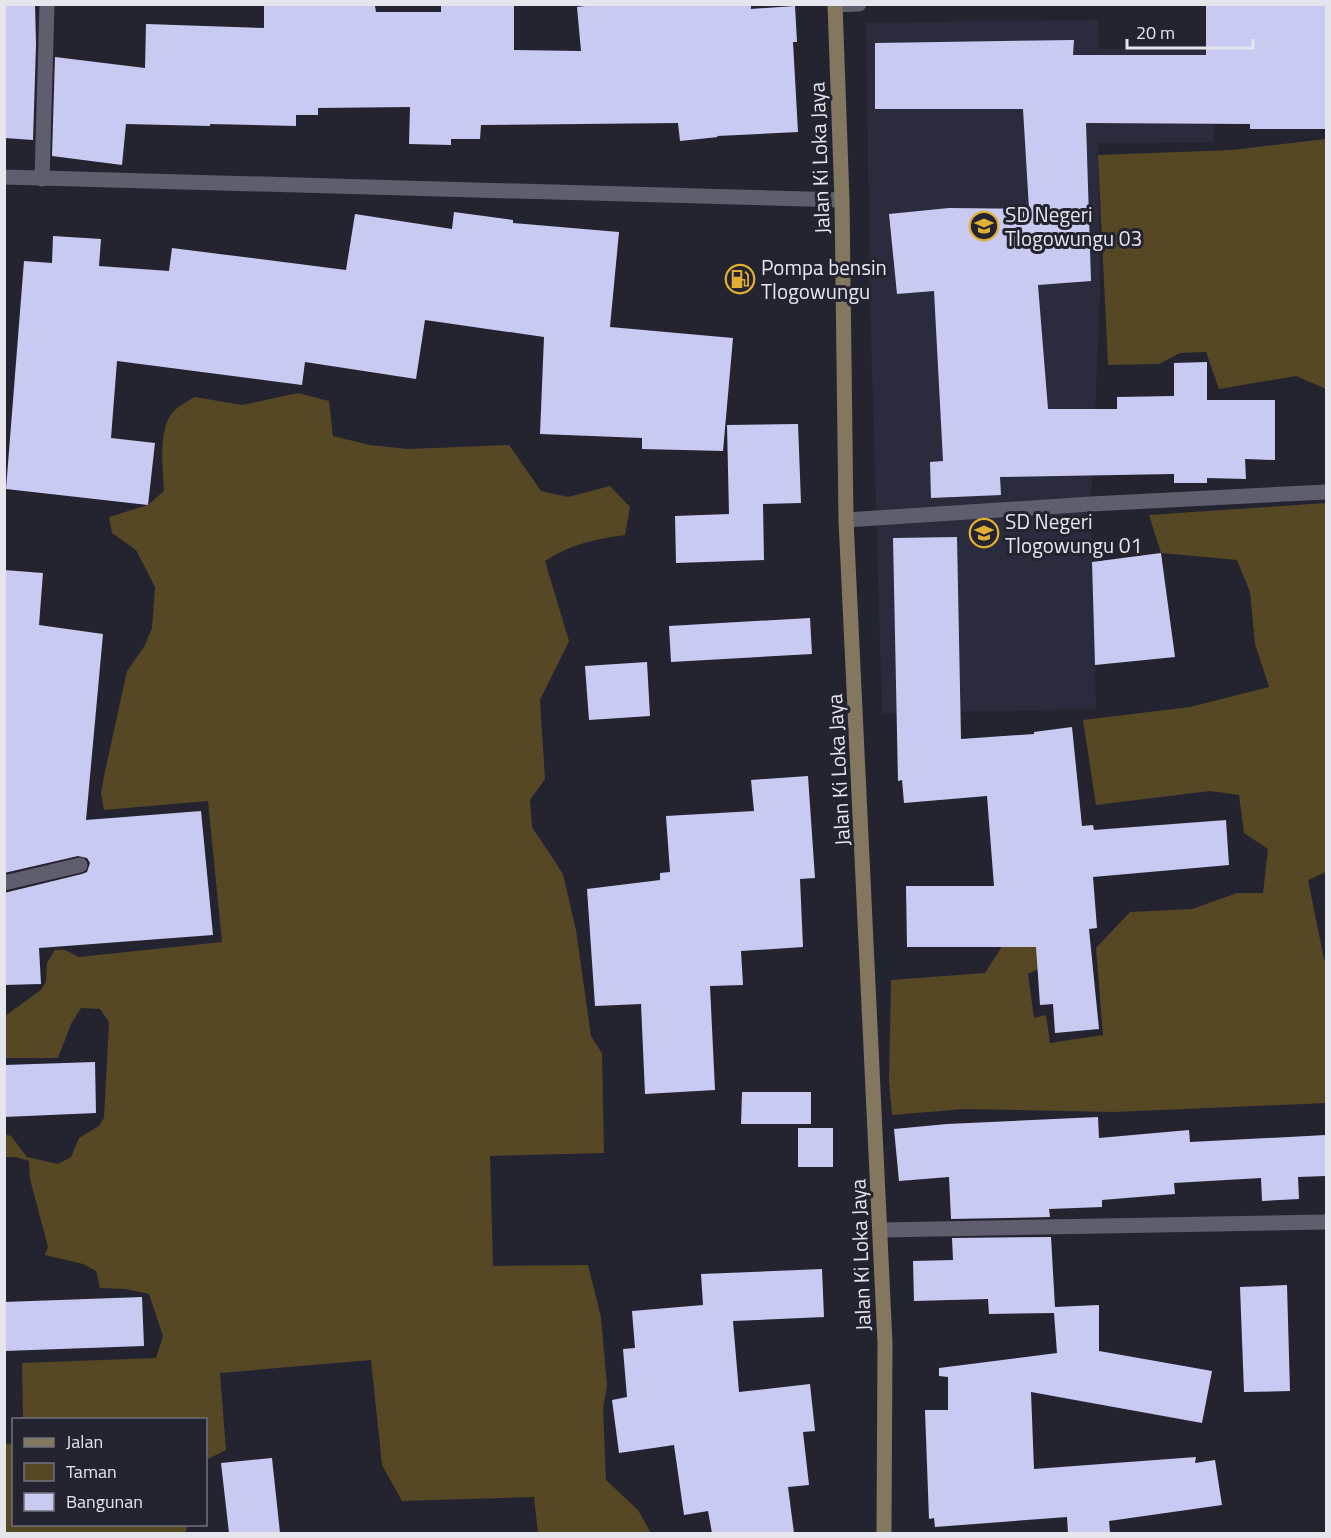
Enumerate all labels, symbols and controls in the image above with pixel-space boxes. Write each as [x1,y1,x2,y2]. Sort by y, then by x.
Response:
scale bar [1127,12,1253,50]
text: 20 m [1136,19,1175,46]
street label: Jalan Ki Loka Jaya [800,81,838,235]
place label: SD Negeri Tlogowungu 03 [1005,198,1142,254]
school or university icon: SD Negeri Tlogowungu 03 [968,210,1000,242]
place label: Pompa bensin Tlogowungu [761,251,887,307]
fuel station icon: Pompa bensin Tlogowungu [724,263,756,295]
place label: SD Negeri Tlogowungu 01 [1005,505,1142,561]
school or university icon: SD Negeri Tlogowungu 01 [968,517,1000,549]
street label: Jalan Ki Loka Jaya [818,693,858,847]
street label: Jalan Ki Loka Jaya [841,1178,879,1332]
legend [12,1418,207,1526]
text: Jalan [66,1428,103,1455]
text: Taman [66,1458,117,1485]
text: Bangunan [66,1488,143,1515]

